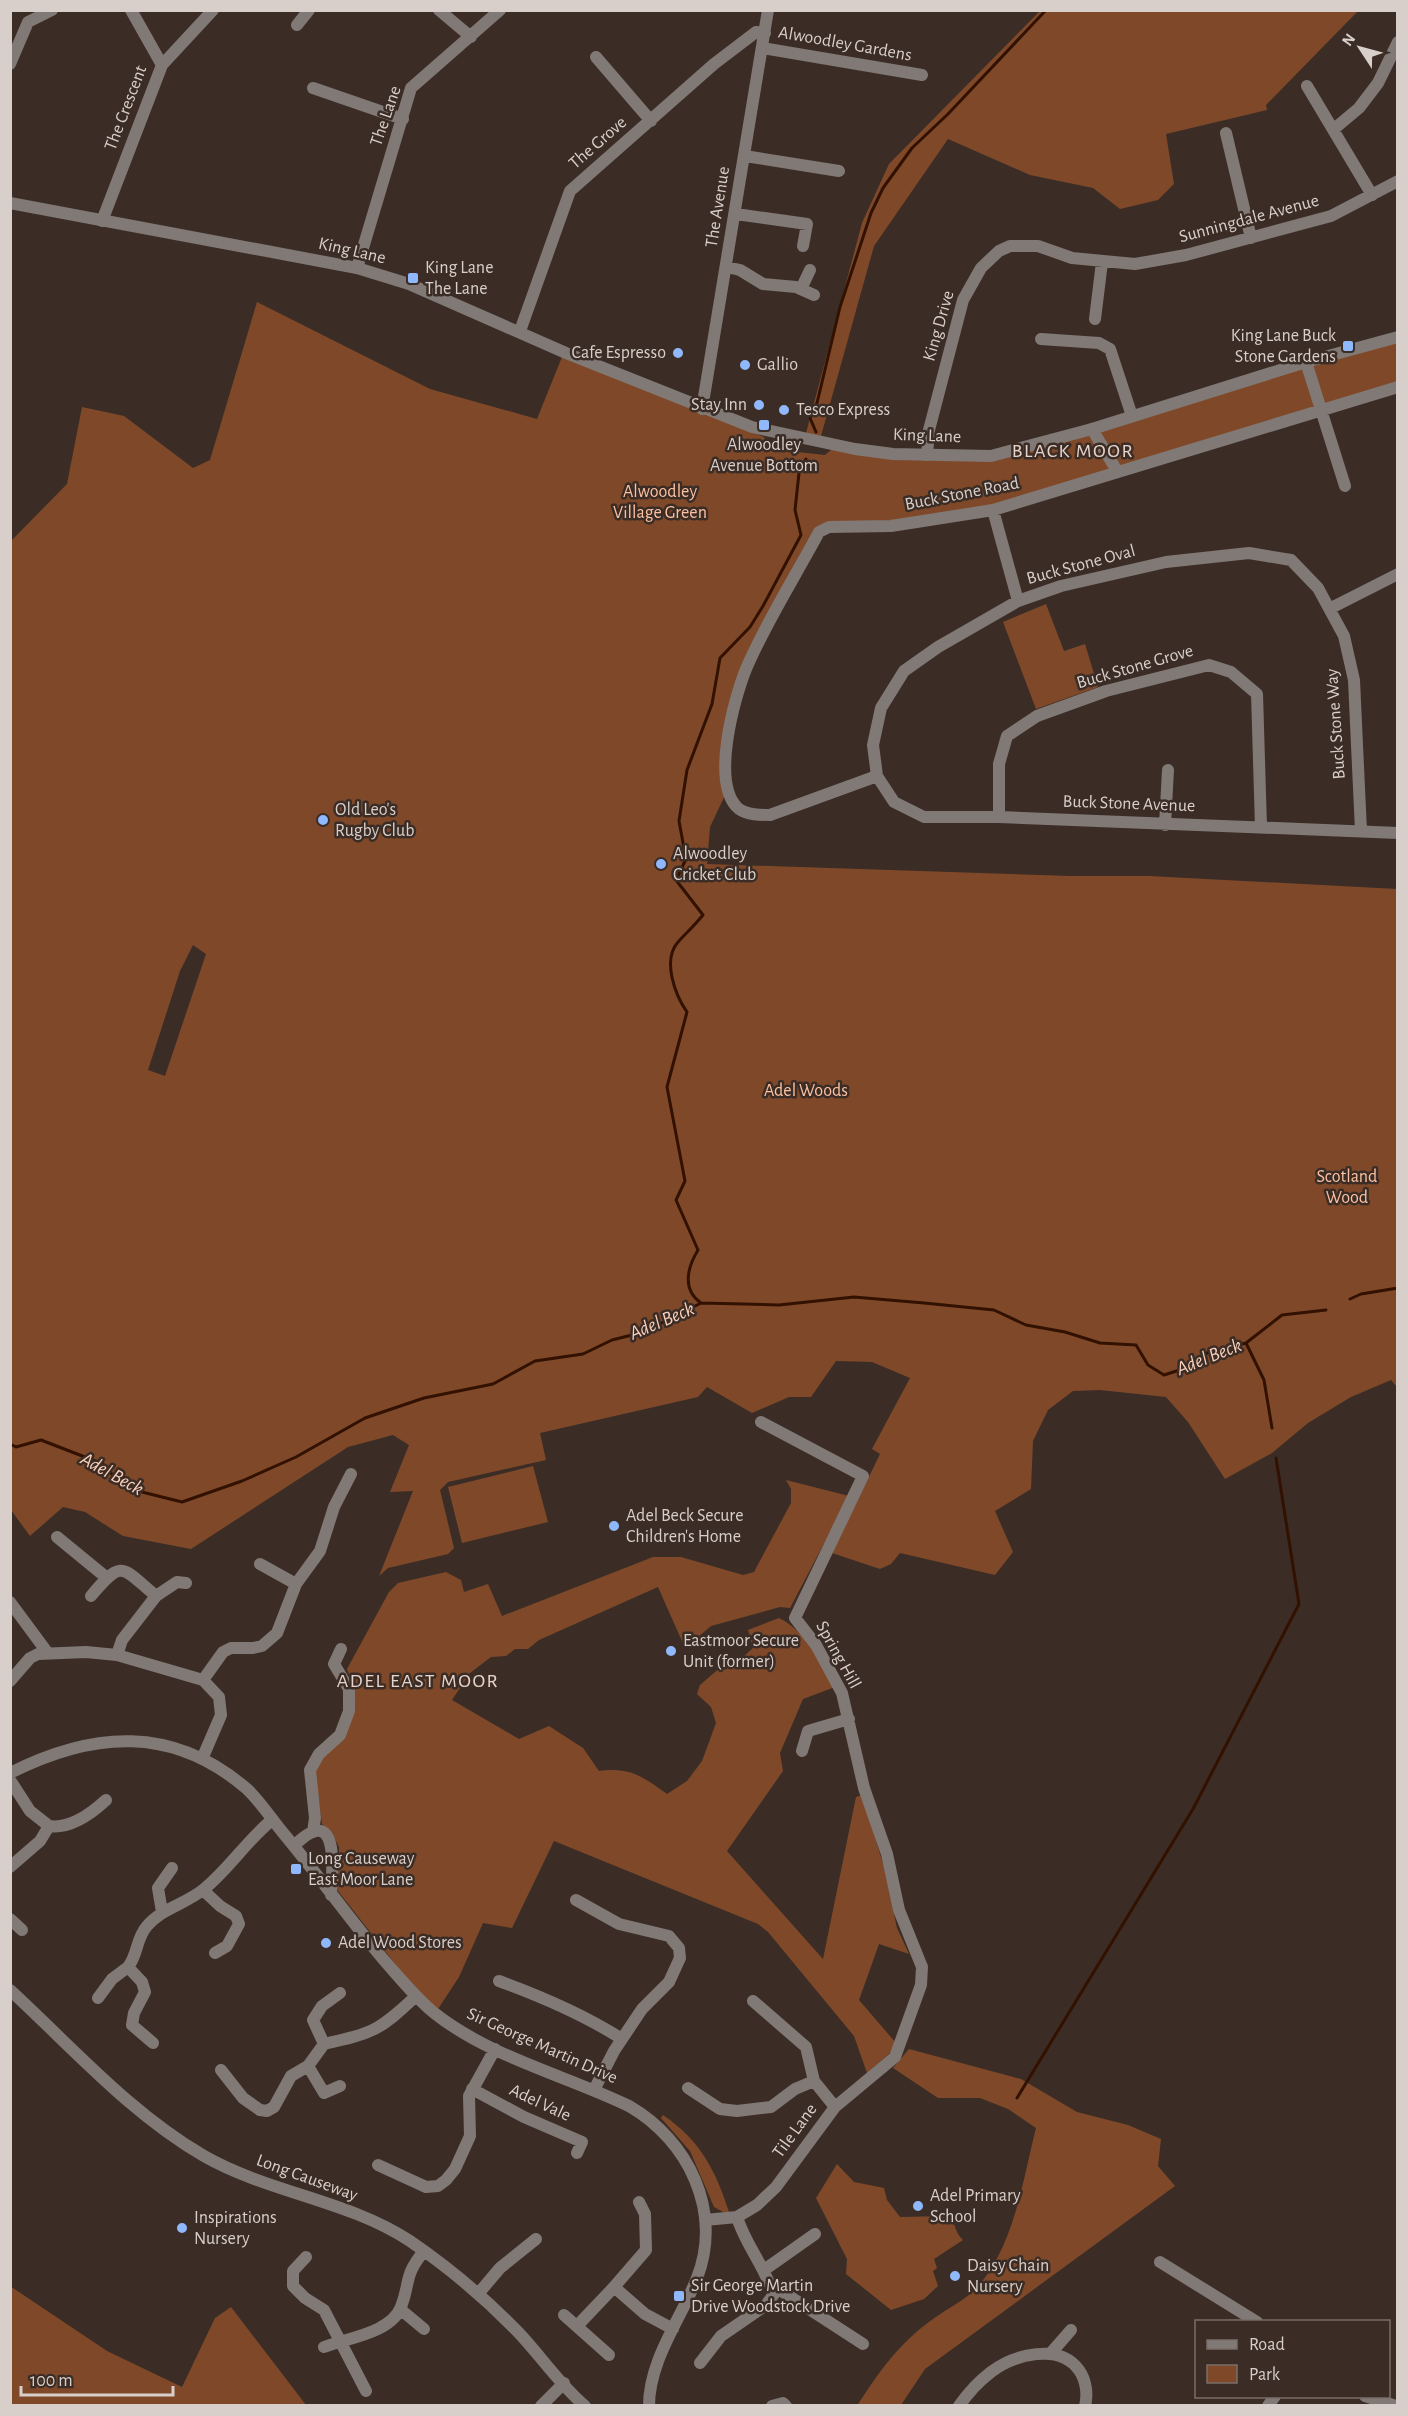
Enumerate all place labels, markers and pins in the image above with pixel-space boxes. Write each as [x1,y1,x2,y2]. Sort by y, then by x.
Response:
place label: King Lane The Lane [425,259,493,298]
marker: King Lane The Lane [406,271,420,285]
place label: King Lane Buck Stone Gardens [1231,327,1337,366]
marker: King Lane Buck Stone Gardens [1341,339,1355,353]
place label: Cafe Espresso [572,344,666,362]
marker: Cafe Espresso [671,346,685,360]
place label: Gallio [757,356,798,374]
marker: Gallio [738,358,752,372]
place label: Stay Inn [691,396,747,414]
marker: Stay Inn [752,398,766,412]
place label: Tesco Express [796,401,890,419]
marker: Tesco Express [777,403,791,417]
marker: Alwoodley Avenue Bottom [757,418,771,432]
place label: Alwoodley Avenue Bottom [710,436,818,475]
place label: Old Leo's Rugby Club [335,801,414,840]
marker: Old Leo's Rugby Club [316,813,330,827]
place label: Alwoodley Cricket Club [673,845,756,884]
marker: Alwoodley Cricket Club [654,857,668,871]
place label: Adel Beck Secure Children's Home [626,1507,743,1546]
marker: Adel Beck Secure Children's Home [607,1519,621,1533]
place label: Eastmoor Secure Unit (former) [683,1632,799,1671]
marker: Eastmoor Secure Unit (former) [664,1644,678,1658]
place label: Long Causeway East Moor Lane [308,1850,415,1889]
marker: Long Causeway East Moor Lane [289,1862,303,1876]
place label: Adel Wood Stores [338,1934,462,1952]
marker: Adel Wood Stores [319,1936,333,1950]
place label: Adel Primary School [930,2187,1021,2226]
marker: Adel Primary School [911,2199,925,2213]
place label: Inspirations Nursery [194,2209,277,2248]
marker: Inspirations Nursery [175,2221,189,2235]
place label: Daisy Chain Nursery [967,2257,1049,2296]
marker: Daisy Chain Nursery [948,2269,962,2283]
place label: Sir George Martin Drive Woodstock Drive [691,2277,850,2316]
marker: Sir George Martin Drive Woodstock Drive [672,2289,686,2303]

